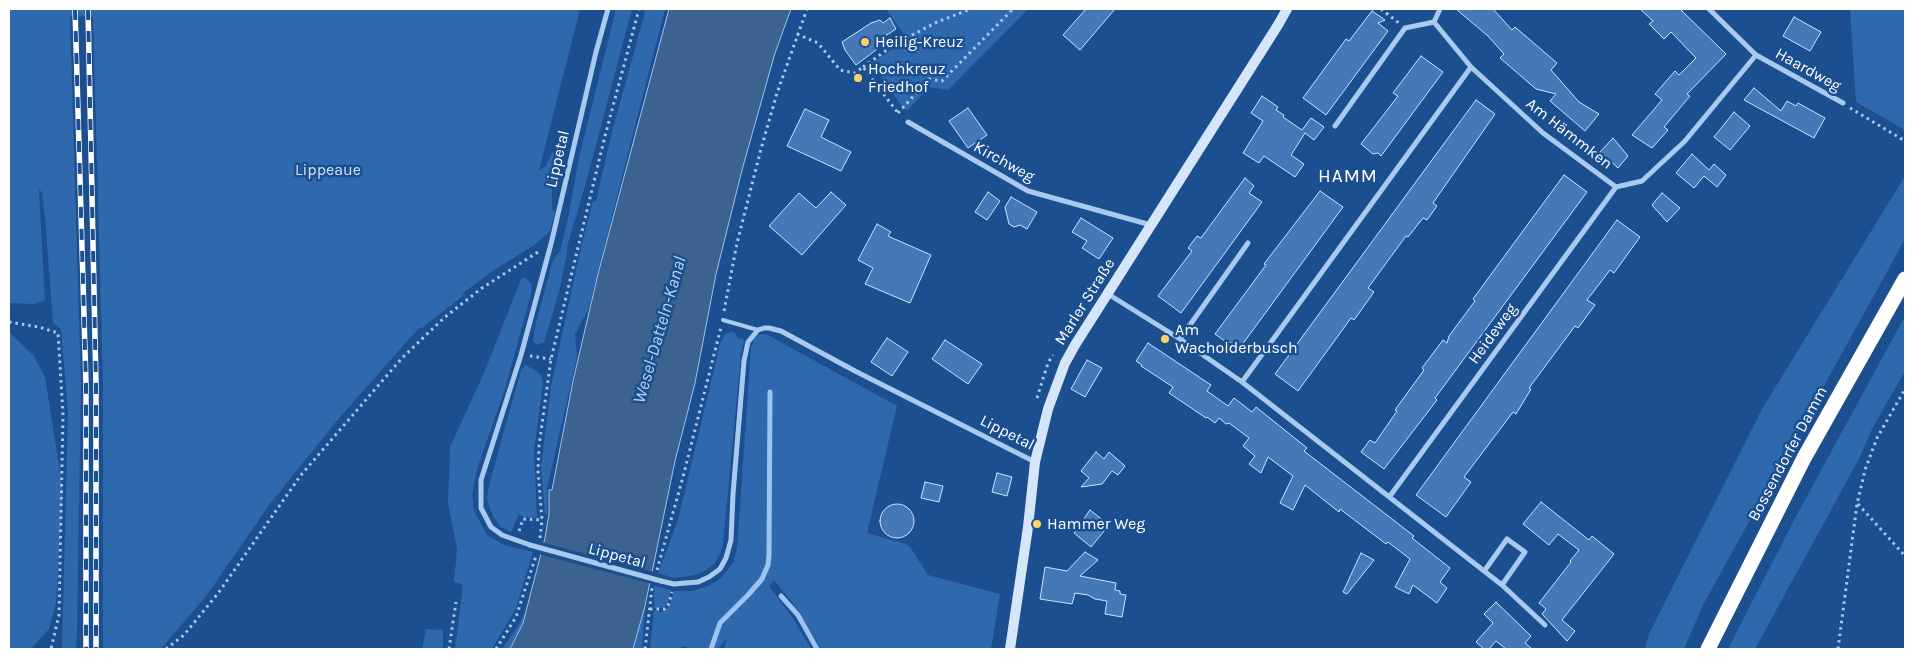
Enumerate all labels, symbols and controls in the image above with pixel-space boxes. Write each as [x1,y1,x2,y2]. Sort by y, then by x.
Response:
place label: Heilig-Kreuz [875,32,964,52]
marker: Heilig-Kreuz [859,36,871,48]
street label: Haardweg [1772,44,1844,96]
place label: Hochkreuz Friedhof [868,59,946,97]
marker: Hochkreuz Friedhof [852,72,864,84]
street label: Am Hämmken [1522,94,1616,174]
street label: Lippetal [542,128,574,190]
street label: Kirchweg [970,137,1038,187]
park label: Lippeaue [295,160,361,180]
district label: HAMM [1318,166,1378,188]
water label: Wesel-Datteln-Kanal [629,254,691,406]
street label: Marler Straße [1051,255,1119,349]
street label: Heideweg [1465,300,1521,368]
place label: Am Wacholderbusch [1175,320,1298,358]
marker: Am Wacholderbusch [1159,333,1171,345]
street label: Bossendorfer Damm [1744,383,1832,525]
street label: Lippetal [977,411,1037,455]
place label: Hammer Weg [1047,514,1145,534]
marker: Hammer Weg [1031,518,1043,530]
street label: Lippetal [586,539,648,573]

